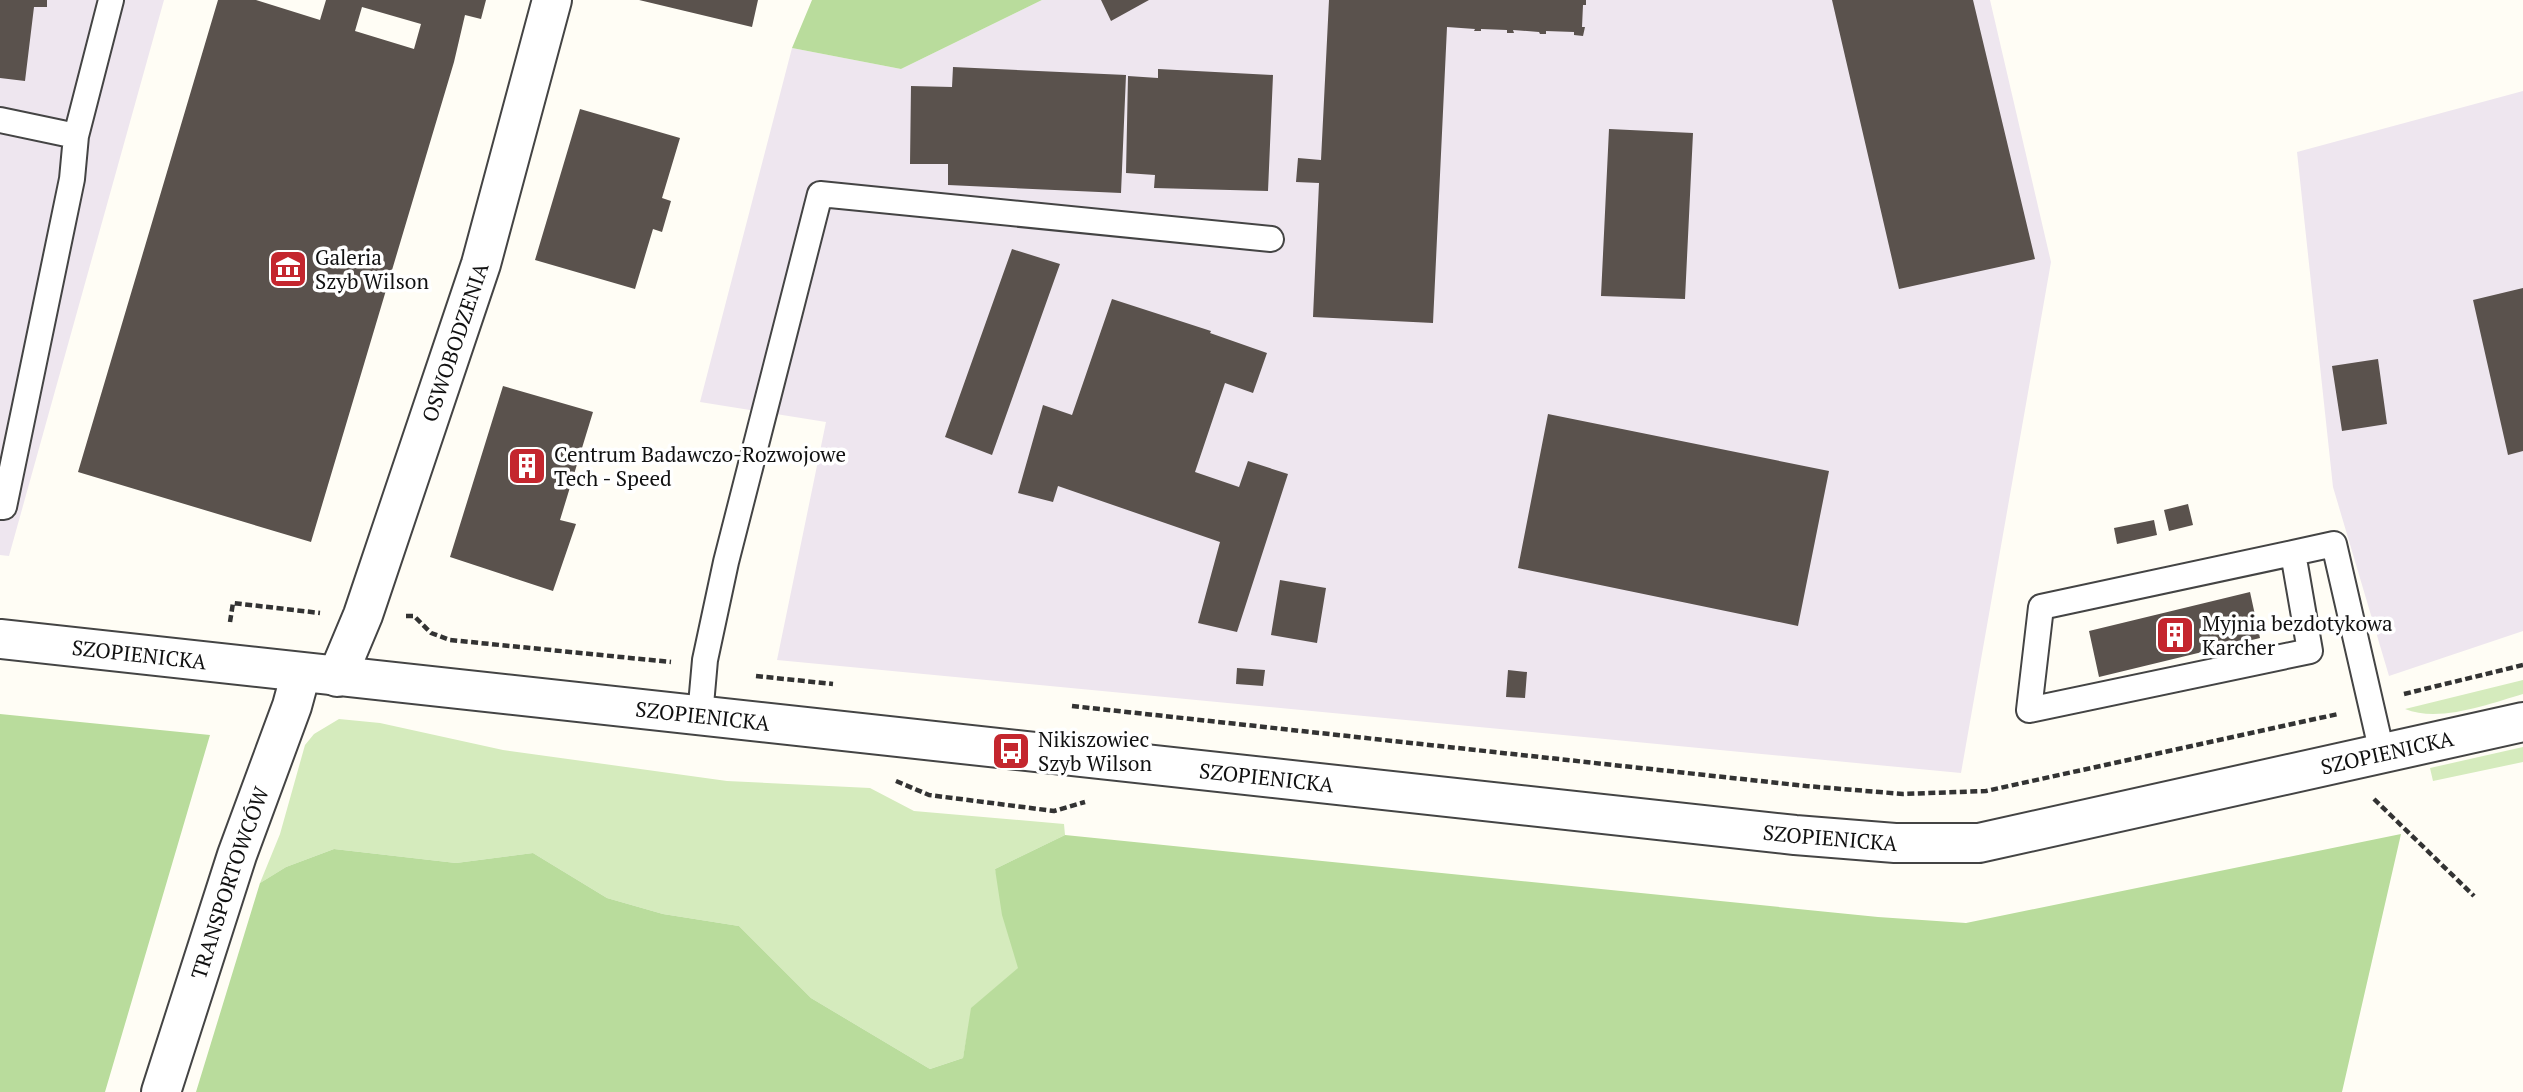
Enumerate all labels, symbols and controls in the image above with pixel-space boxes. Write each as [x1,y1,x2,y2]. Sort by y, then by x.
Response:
place label: Galeria Szyb Wilson [315,243,429,295]
museum icon: Galeria Szyb Wilson [267,248,309,290]
street label: OSWOBODZENIA [415,258,495,426]
place label: Centrum Badawczo-Rozwojowe Tech - Speed [554,440,846,492]
building icon: Centrum Badawczo-Rozwojowe Tech - Speed [506,445,548,487]
place label: Myjnia bezdotykowa Karcher [2202,609,2393,661]
building icon: Myjnia bezdotykowa Karcher [2154,614,2196,656]
street label: SZOPIENICKA [71,633,208,676]
street label: SZOPIENICKA [634,694,772,737]
street label: SZOPIENICKA [2318,724,2457,781]
place label: Nikiszowiec Szyb Wilson [1038,725,1152,777]
bus stop icon: Nikiszowiec Szyb Wilson [990,730,1032,772]
street label: SZOPIENICKA [1198,756,1336,799]
street label: TRANSPORTOWCÓW [184,782,275,983]
street label: SZOPIENICKA [1761,818,1899,857]

